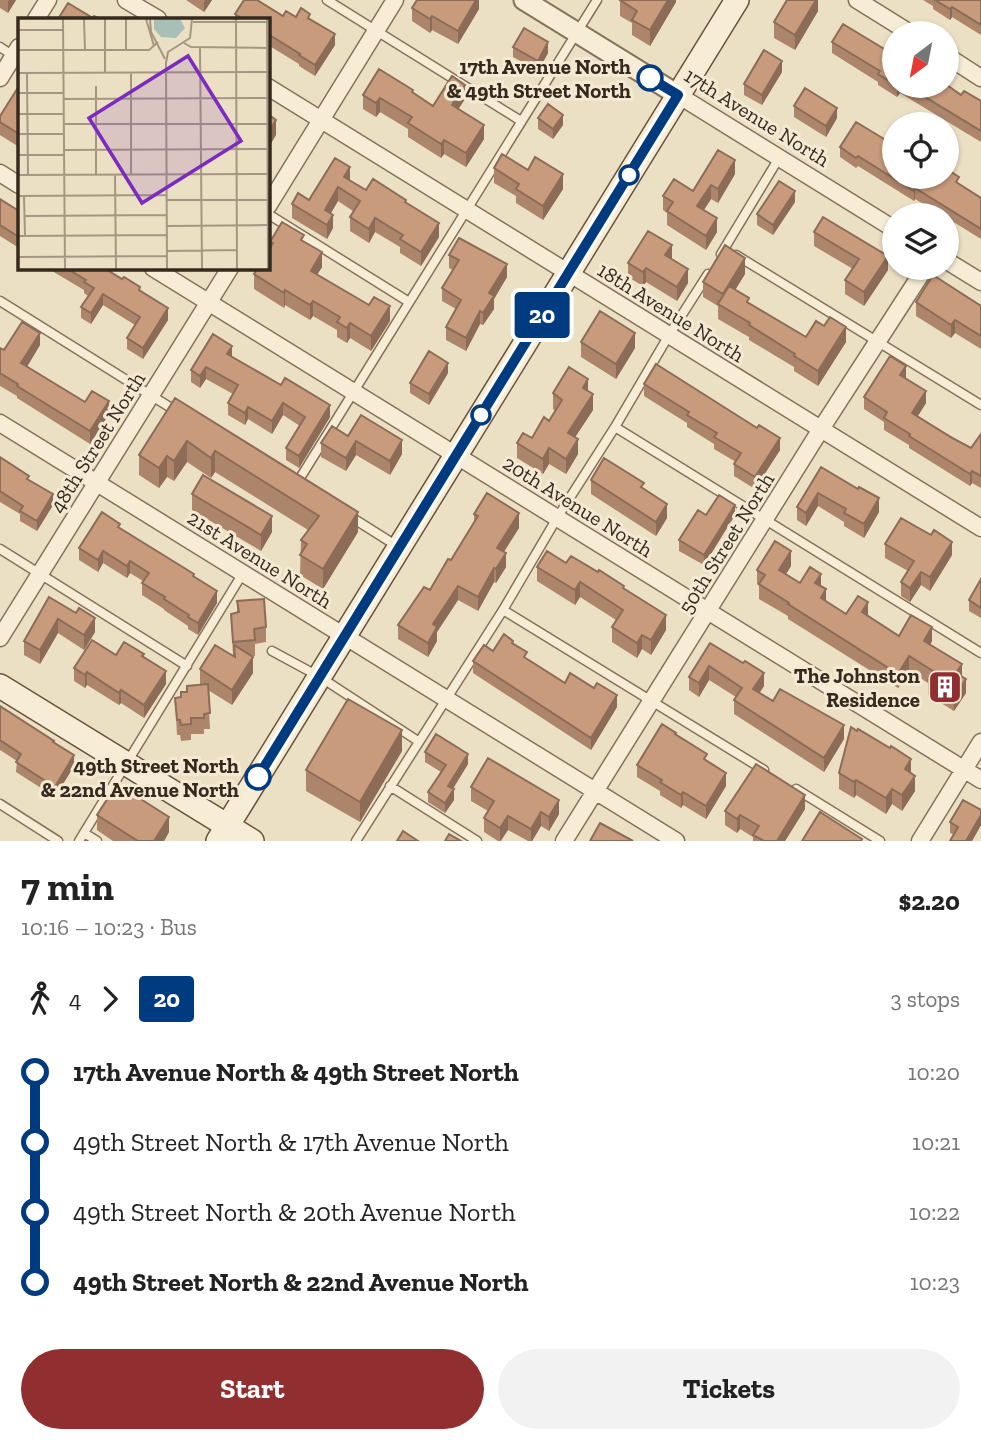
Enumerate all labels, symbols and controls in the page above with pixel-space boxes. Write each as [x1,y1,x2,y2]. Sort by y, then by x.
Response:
inset map [18,18,270,270]
north arrow [882,21,959,98]
map controls [882,21,959,280]
place label: 17th Avenue North & 49th Street North [447,54,631,103]
street label: 17th Avenue North [680,62,834,172]
marker: 17th Avenue North & 49th Street North [637,65,663,91]
button: locate [882,112,959,189]
unlabelled marker [619,165,639,185]
button: layers [882,203,959,280]
street label: 18th Avenue North [593,257,749,367]
line badge: 20 [510,292,574,338]
text: 20 [529,300,555,329]
street label: 48th Street North [44,367,150,517]
unlabelled marker [471,405,491,425]
street label: 20th Avenue North [498,450,658,562]
street label: 50th Street North [673,468,779,618]
street label: 21st Avenue North [183,505,337,614]
place label: The Johnston Residence [794,663,921,712]
building icon: The Johnston Residence [926,668,964,706]
place label: 49th Street North & 22nd Avenue North [41,753,239,802]
marker: 49th Street North & 22nd Avenue North [245,764,271,790]
text: 7 min [21,864,114,910]
text: $2.20 [898,885,960,917]
text: 10:16 – 10:23 · Bus [21,913,197,941]
icon: walk [21,980,59,1018]
icon: forward [91,980,129,1018]
text: 20 [153,984,180,1013]
text: 4 [69,985,81,1013]
text: 3 stops [890,985,960,1013]
text: 17th Avenue North & 49th Street North [73,1056,519,1088]
text: 10:20 [908,1058,960,1086]
text: 49th Street North & 17th Avenue North [73,1126,509,1158]
text: 10:21 [912,1128,960,1156]
text: 49th Street North & 20th Avenue North [73,1196,515,1228]
text: 10:22 [909,1198,960,1226]
text: 49th Street North & 22nd Avenue North [73,1266,529,1298]
text: 10:23 [910,1268,960,1296]
button: Start [21,1349,484,1429]
button: Tickets [498,1349,960,1429]

